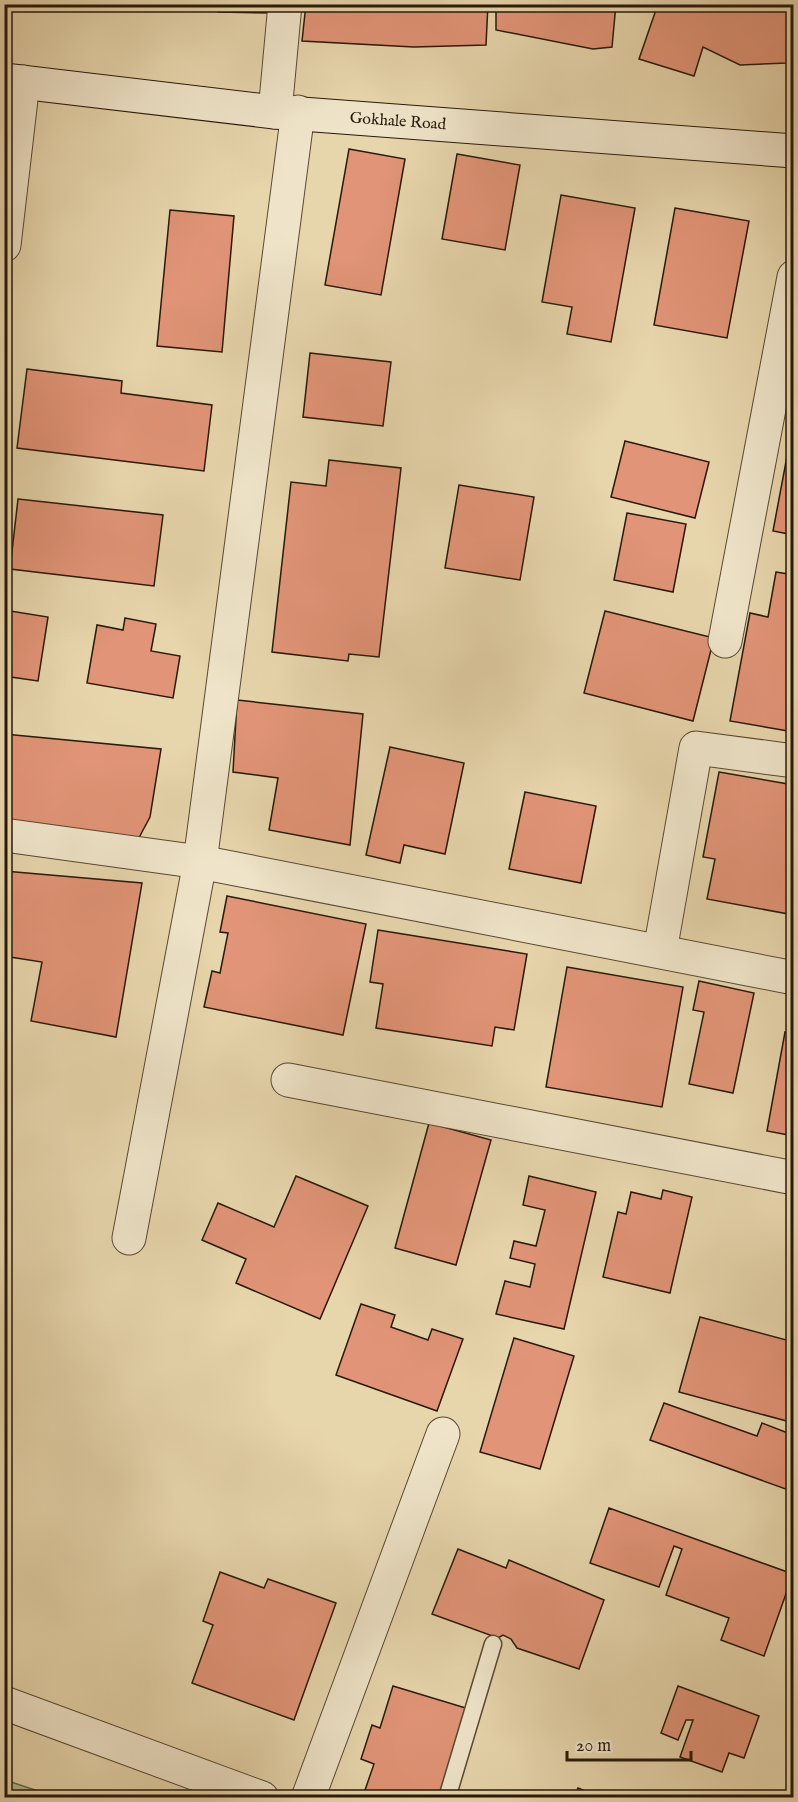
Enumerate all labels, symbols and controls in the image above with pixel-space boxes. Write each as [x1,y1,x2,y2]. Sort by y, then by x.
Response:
street label: Gokhale Road [349,109,447,135]
scale bar [567,1724,692,1762]
text: 20 m [576,1735,611,1758]

